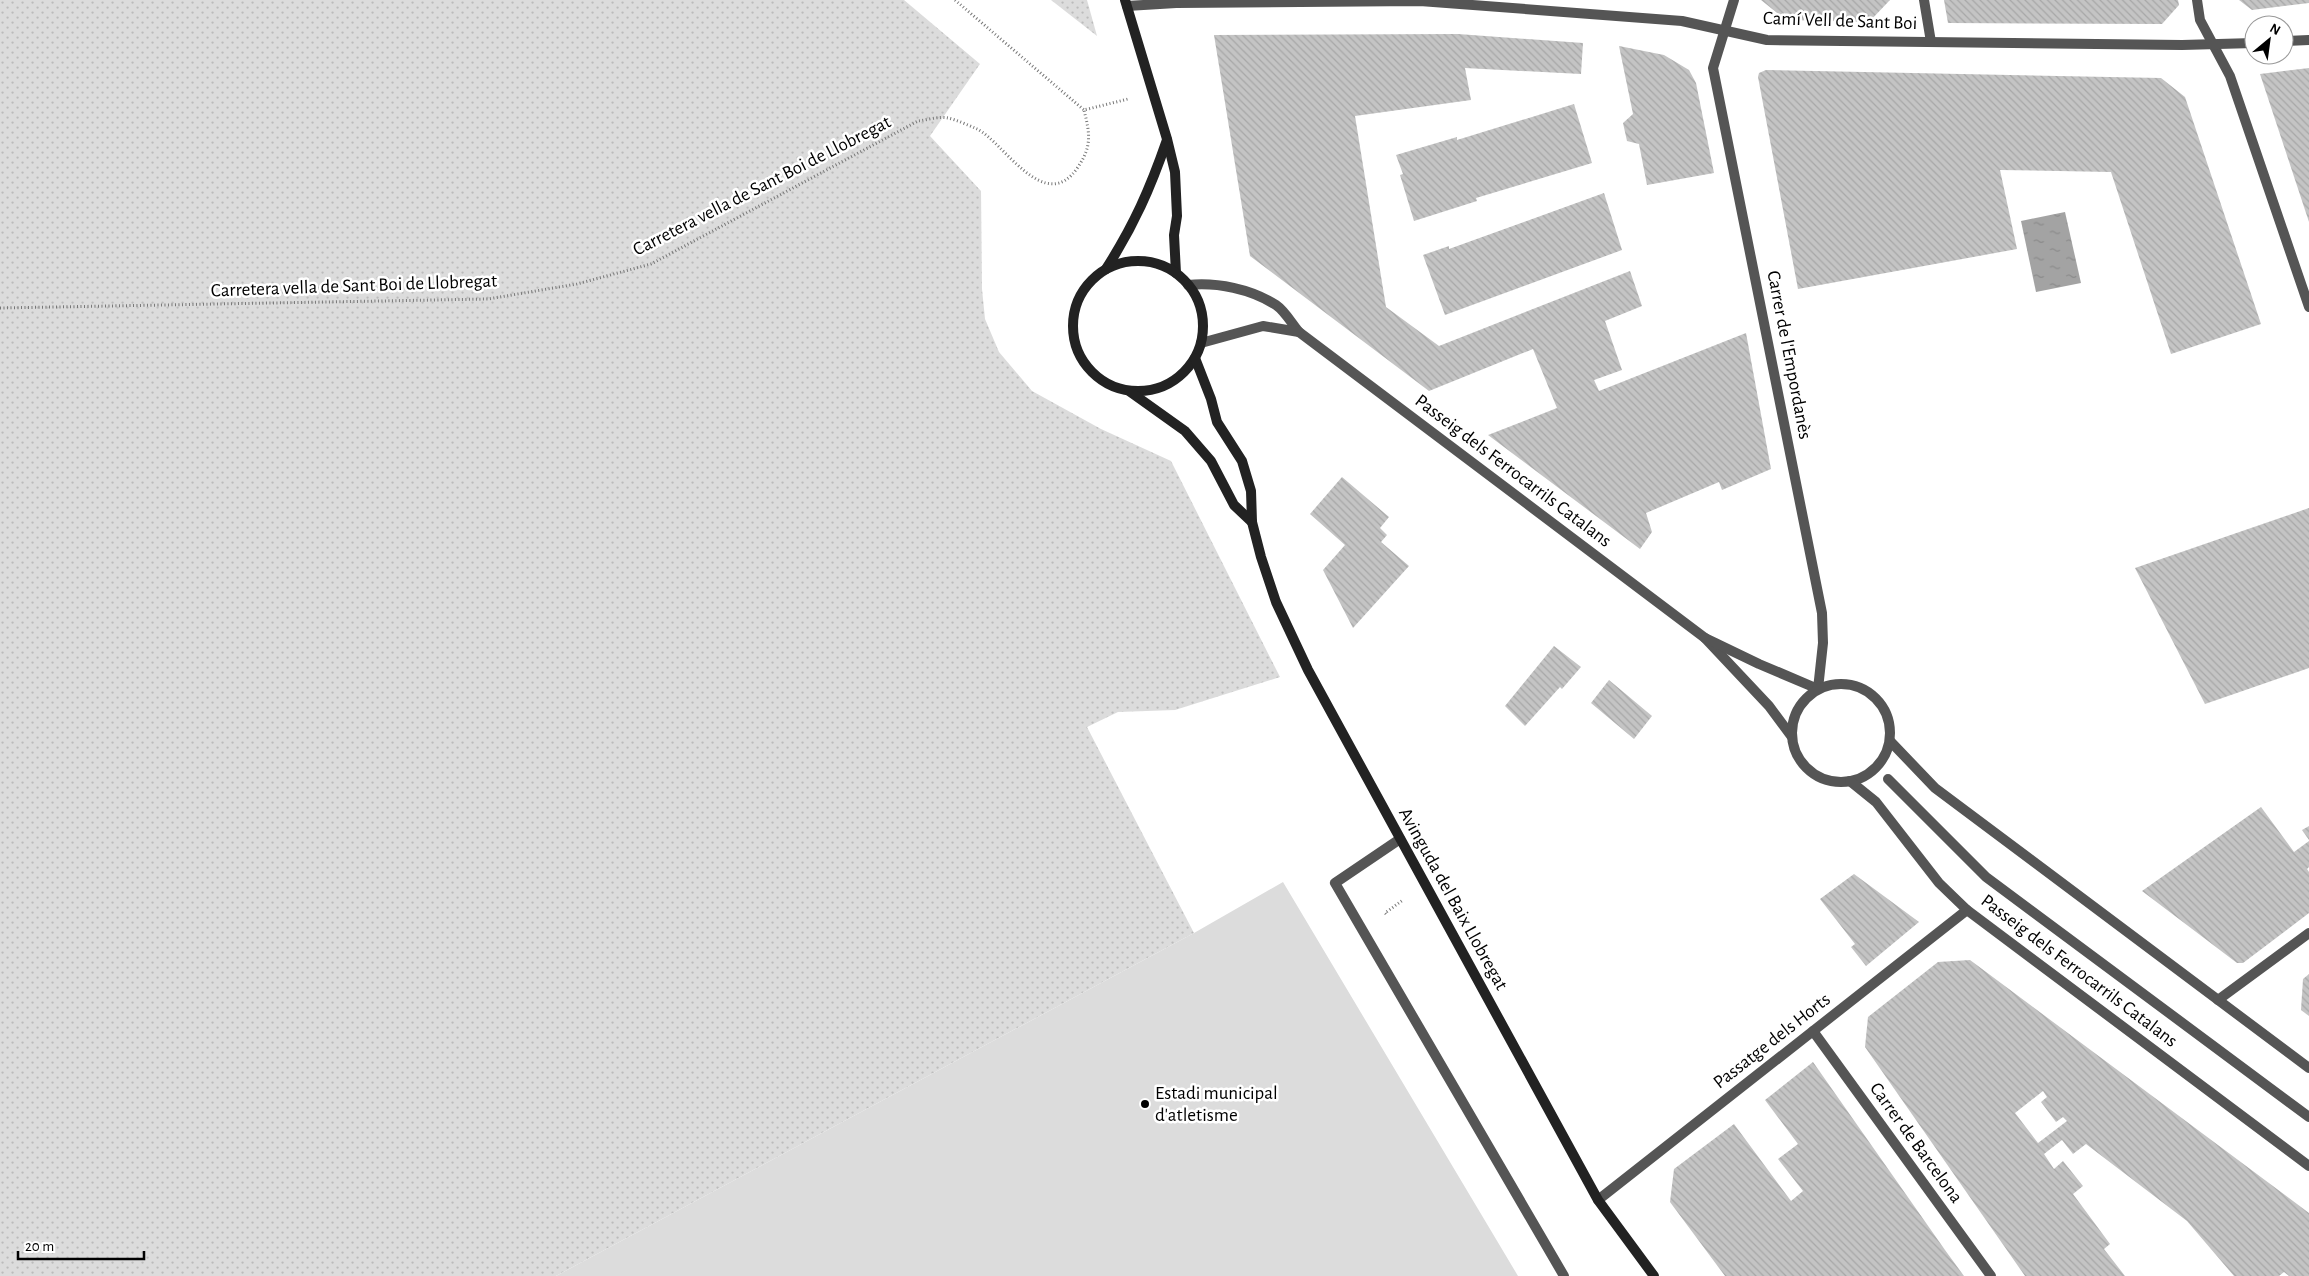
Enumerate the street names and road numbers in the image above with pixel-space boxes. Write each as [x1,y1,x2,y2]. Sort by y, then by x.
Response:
street label: Camí Vell de Sant Boi [1763,9,1917,33]
street label: Carretera vella de Sant Boi de Llobregat [630,113,894,259]
street label: Carrer de l'Empordanès [1763,269,1815,441]
street label: Carretera vella de Sant Boi de Llobregat [211,272,497,300]
street label: Passeig dels Ferrocarrils Catalans [1411,391,1615,551]
street label: Avinguda del Baix Llobregat [1395,805,1511,993]
street label: Passeig dels Ferrocarrils Catalans [1977,891,2181,1051]
street label: Passatge dels Horts [1710,990,1834,1092]
street label: Carrer de Barcelona [1866,1079,1966,1207]

